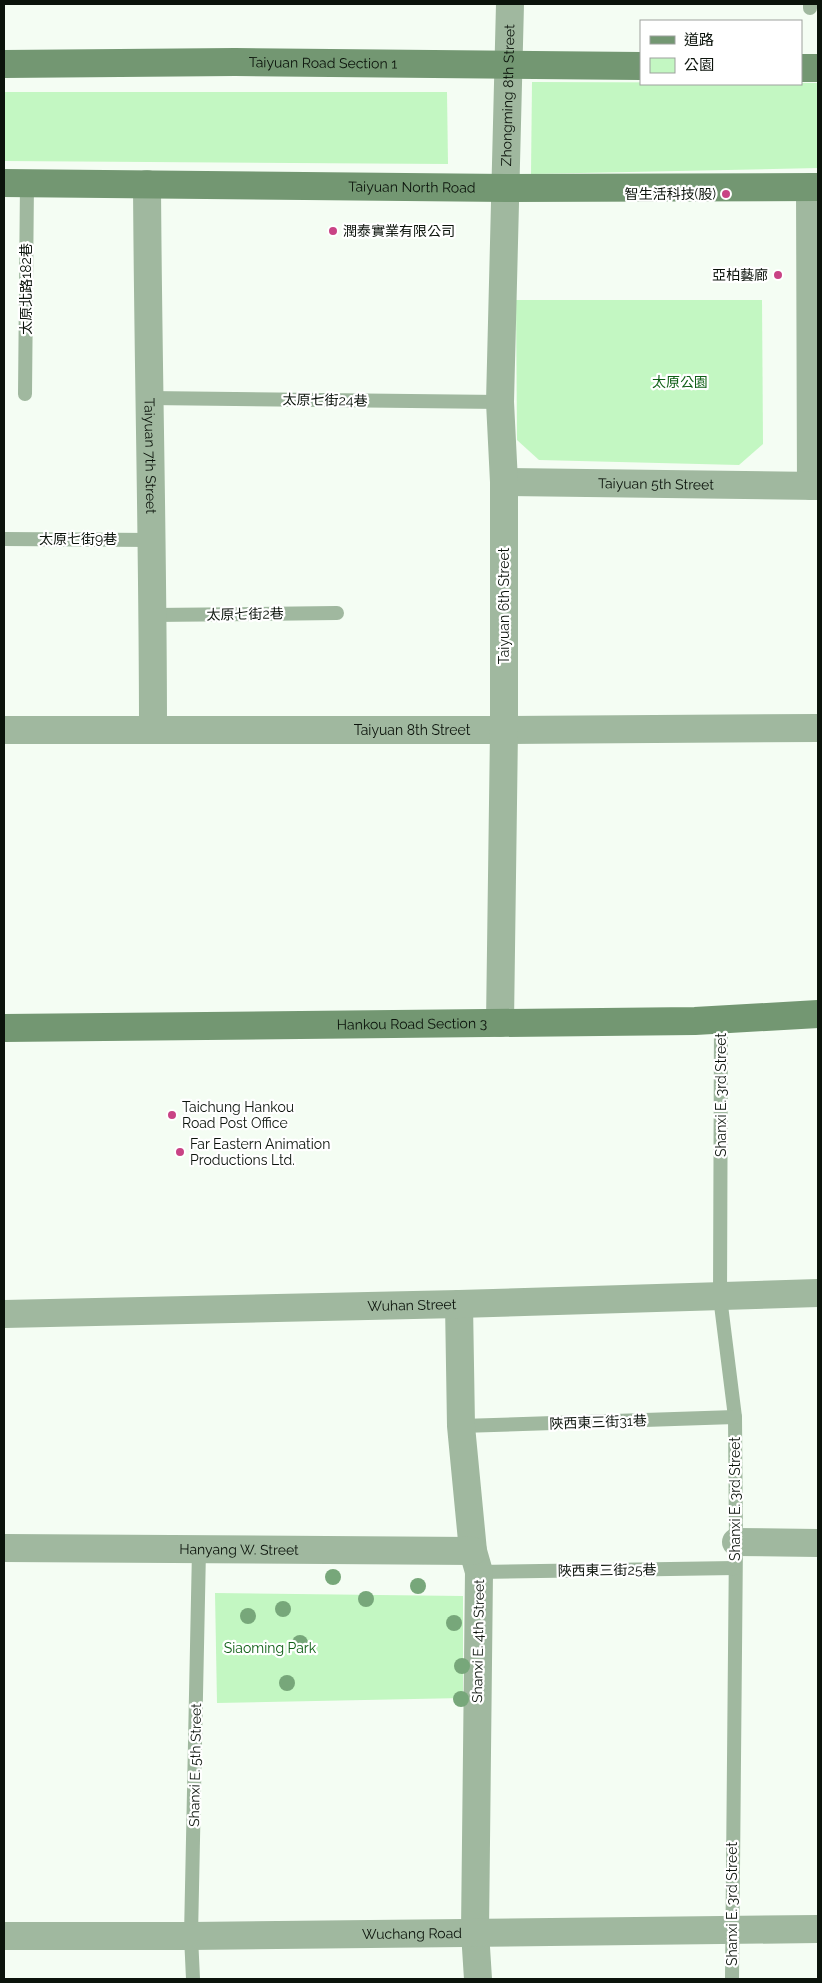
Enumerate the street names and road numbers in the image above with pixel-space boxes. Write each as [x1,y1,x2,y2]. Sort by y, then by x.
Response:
street label: Zhongming 8th Street [498,24,517,166]
street label: Taiyuan Road Section 1 [249,54,397,72]
street label: Taiyuan North Road [348,178,476,196]
street label: 太原北路182巷 [18,243,34,335]
street label: 太原七街24巷 [282,391,368,409]
street label: Taiyuan 7th Street [141,398,159,514]
street label: Taiyuan 5th Street [598,475,714,493]
street label: 太原七街9巷 [39,531,117,547]
street label: Taiyuan 6th Street [496,547,512,664]
street label: 太原七街2巷 [206,605,284,623]
street label: Taiyuan 8th Street [354,722,471,738]
street label: Hankou Road Section 3 [337,1015,487,1033]
street label: Shanxi E. 3rd Street [713,1033,729,1157]
street label: Wuhan Street [367,1296,457,1314]
street label: 陜西東三街31巷 [549,1412,647,1432]
street label: Shanxi E. 3rd Street [727,1437,743,1561]
street label: Hanyang W. Street [179,1541,299,1558]
street label: 陜西東三街25巷 [557,1561,657,1579]
street label: Shanxi E. 4th Street [469,1579,487,1703]
street label: Shanxi E. 5th Street [186,1703,204,1827]
street label: Shanxi E. 3rd Street [724,1842,740,1966]
street label: Wuchang Road [362,1925,462,1942]

